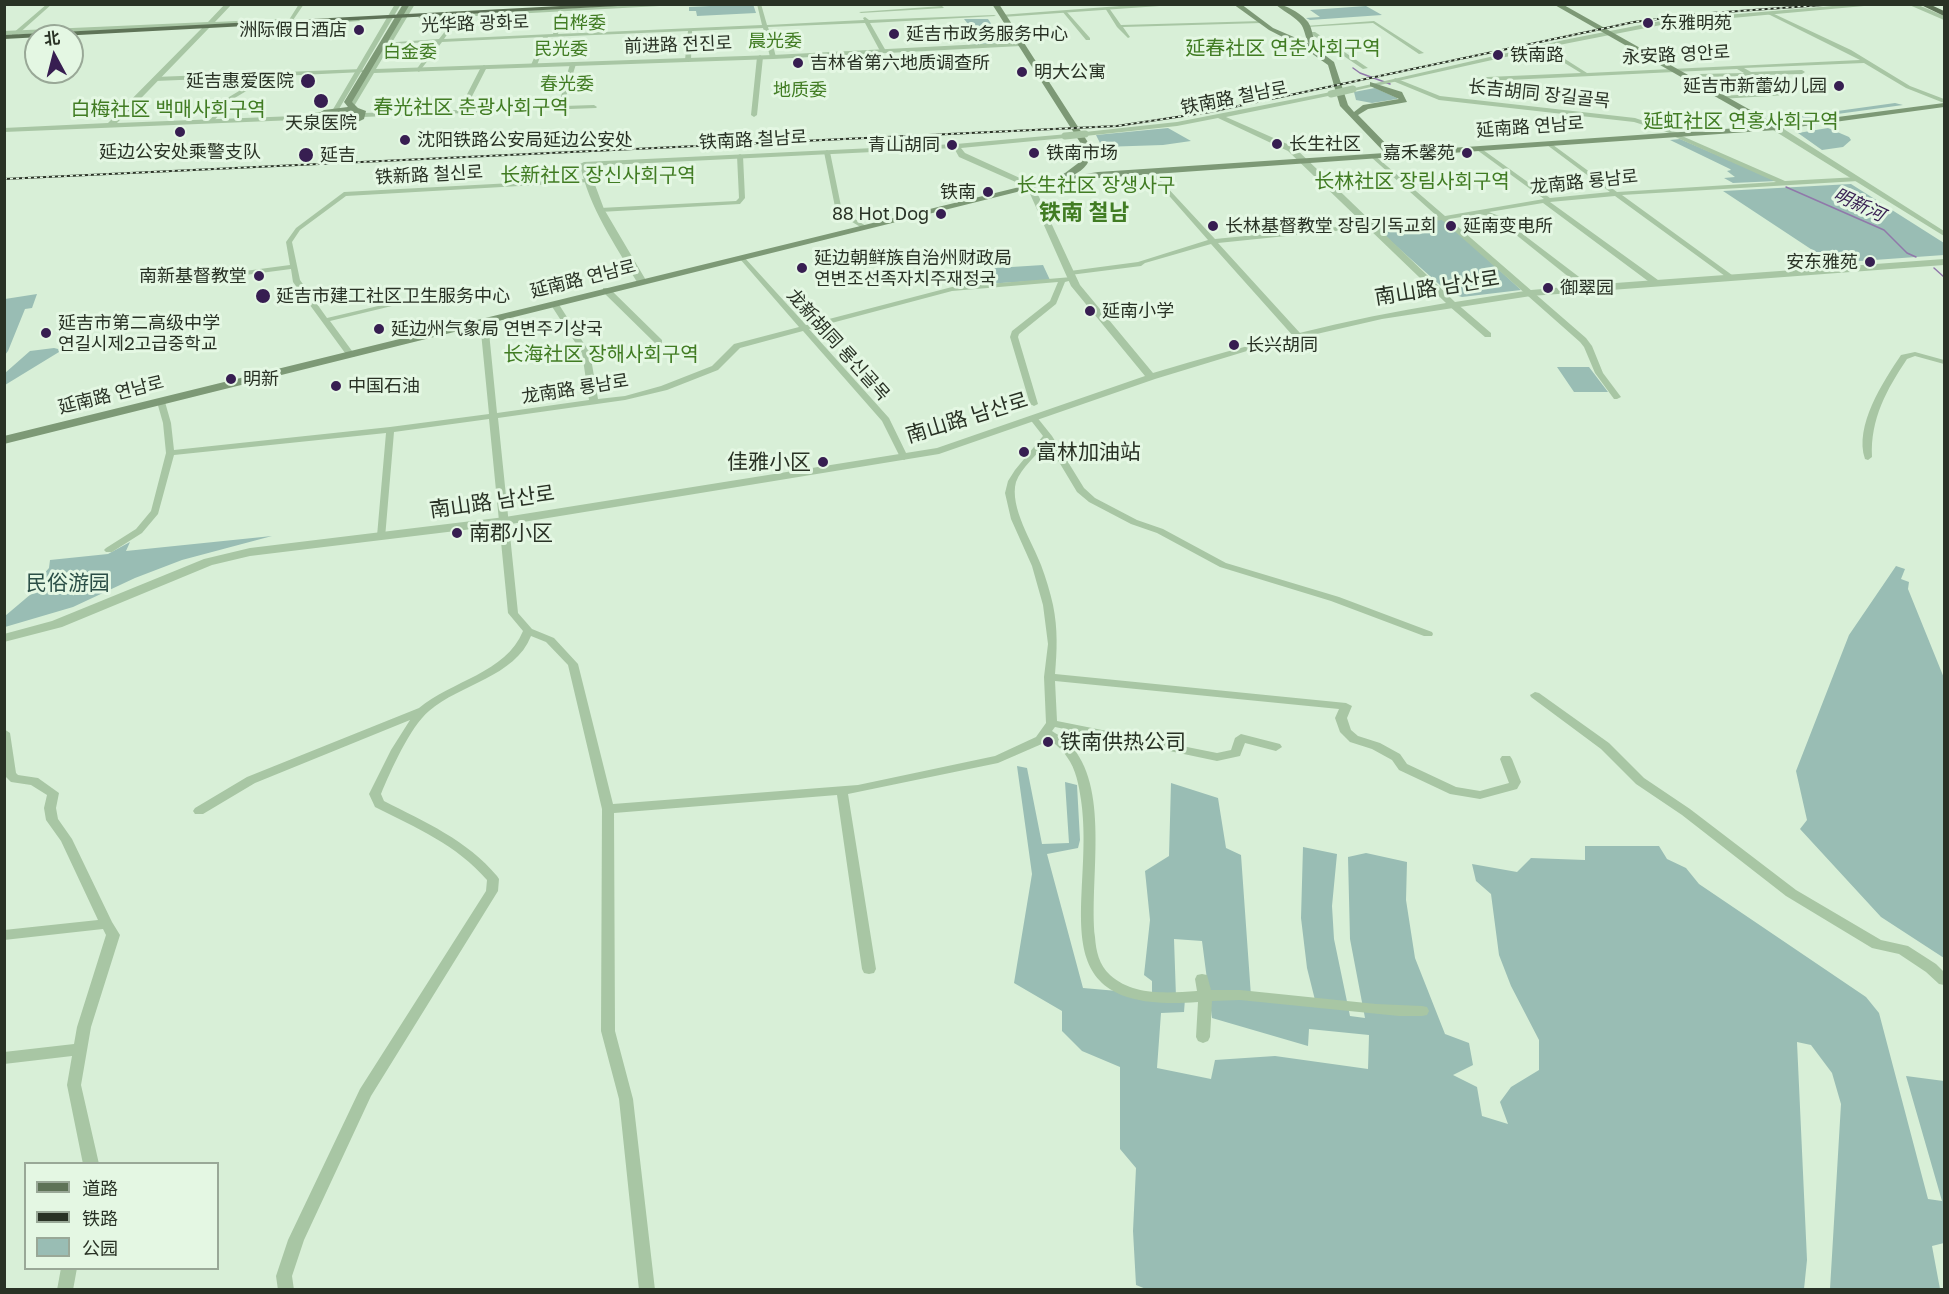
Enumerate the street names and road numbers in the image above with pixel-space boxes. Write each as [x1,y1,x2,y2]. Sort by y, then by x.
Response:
street label: 光华路 광화로 [421,11,529,37]
street label: 前进路 전진로 [624,32,732,58]
street label: 永安路 영안로 [1621,41,1731,69]
street label: 长吉胡同 장길골목 [1467,76,1611,112]
street label: 铁南路 철남로 [1179,77,1289,119]
street label: 延南路 연남로 [1475,112,1585,142]
street label: 铁南路 철남로 [698,126,808,154]
street label: 铁新路 철신로 [374,161,484,189]
street label: 龙南路 룡남로 [1529,166,1639,198]
street label: 延南路 연남로 [528,255,638,303]
street label: 南山路 남산로 [1373,266,1501,310]
street label: 龙新胡同 룡신골목 [782,285,894,405]
street label: 龙南路 룡남로 [520,370,630,408]
street label: 延南路 연남로 [56,371,166,419]
street label: 南山路 남산로 [903,388,1031,448]
street label: 南山路 남산로 [428,481,556,523]

